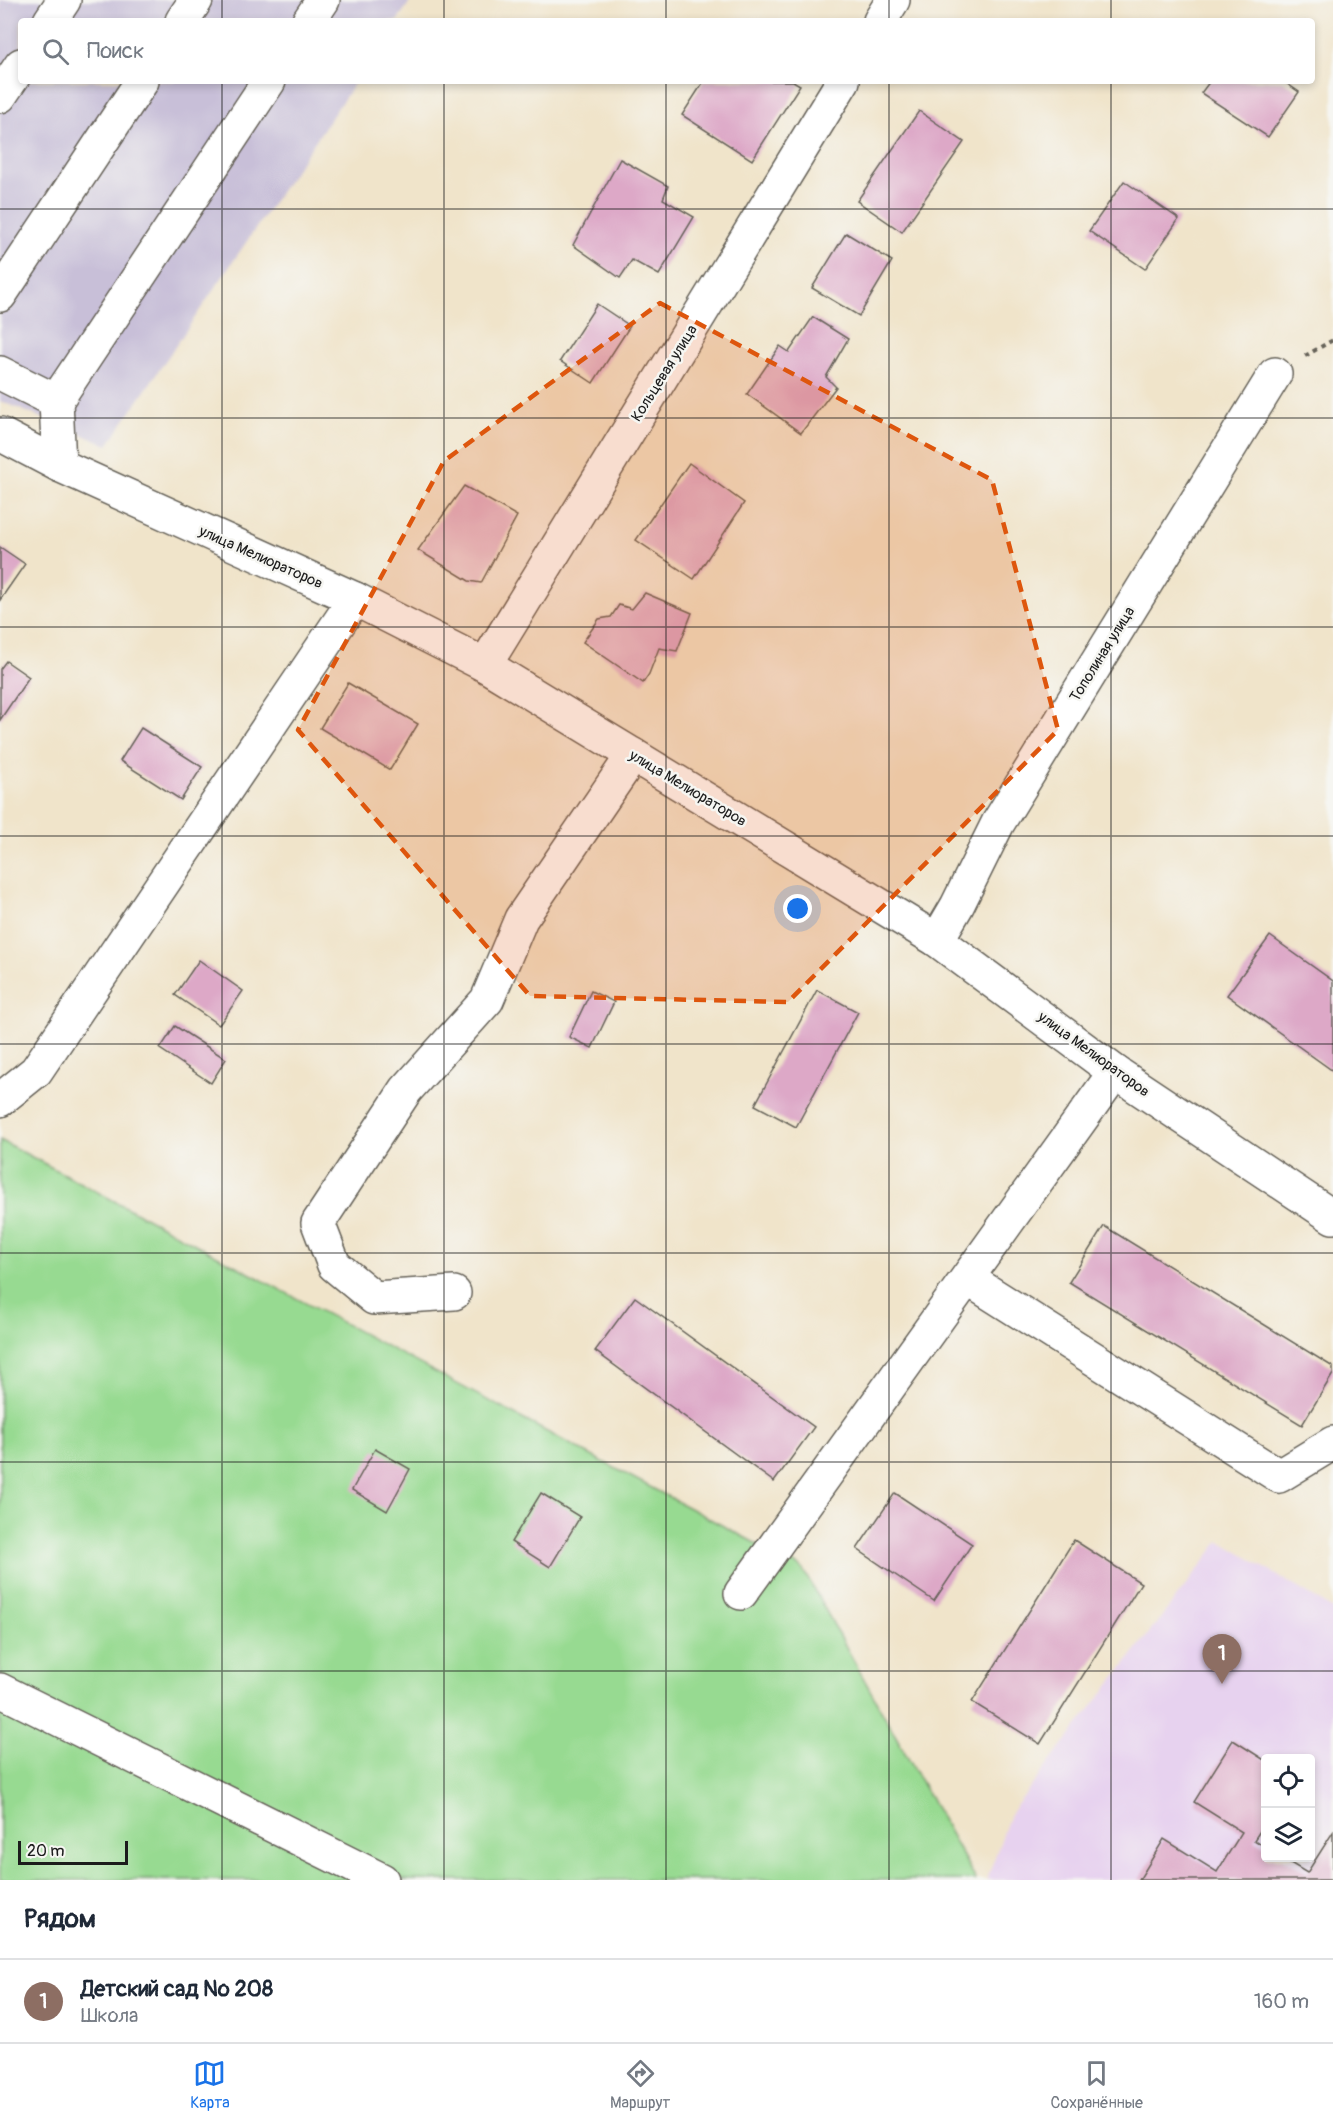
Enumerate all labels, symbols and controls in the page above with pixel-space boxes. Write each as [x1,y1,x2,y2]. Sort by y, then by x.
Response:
search box [18,18,1315,84]
icon: search [39,35,72,68]
text: Поиск [87,37,144,65]
street label: Кольцевая улица [627,321,702,425]
street label: улица Мелиораторов [195,521,326,593]
street label: Тополиная улица [1066,603,1139,705]
street label: улица Мелиораторов [625,745,750,831]
your location [783,894,812,923]
street label: улица Мелиораторов [1033,1007,1153,1101]
pin: 1 [1202,1634,1242,1684]
map controls [1261,1754,1315,1862]
button: locate [1261,1754,1315,1808]
button: layers [1261,1808,1315,1862]
scale bar [18,1838,128,1866]
text: 20 m [27,1841,65,1861]
text: Рядом [24,1903,96,1935]
text: Детский сад № 208 [81,1975,273,2003]
text: 1 [40,1989,47,2014]
text: 160 m [1254,1989,1309,2014]
text: Школа [81,2003,138,2028]
tab: Карта [190,2057,230,2113]
tab: Маршрут [610,2057,670,2113]
tab: Сохранённые [1051,2057,1143,2113]

